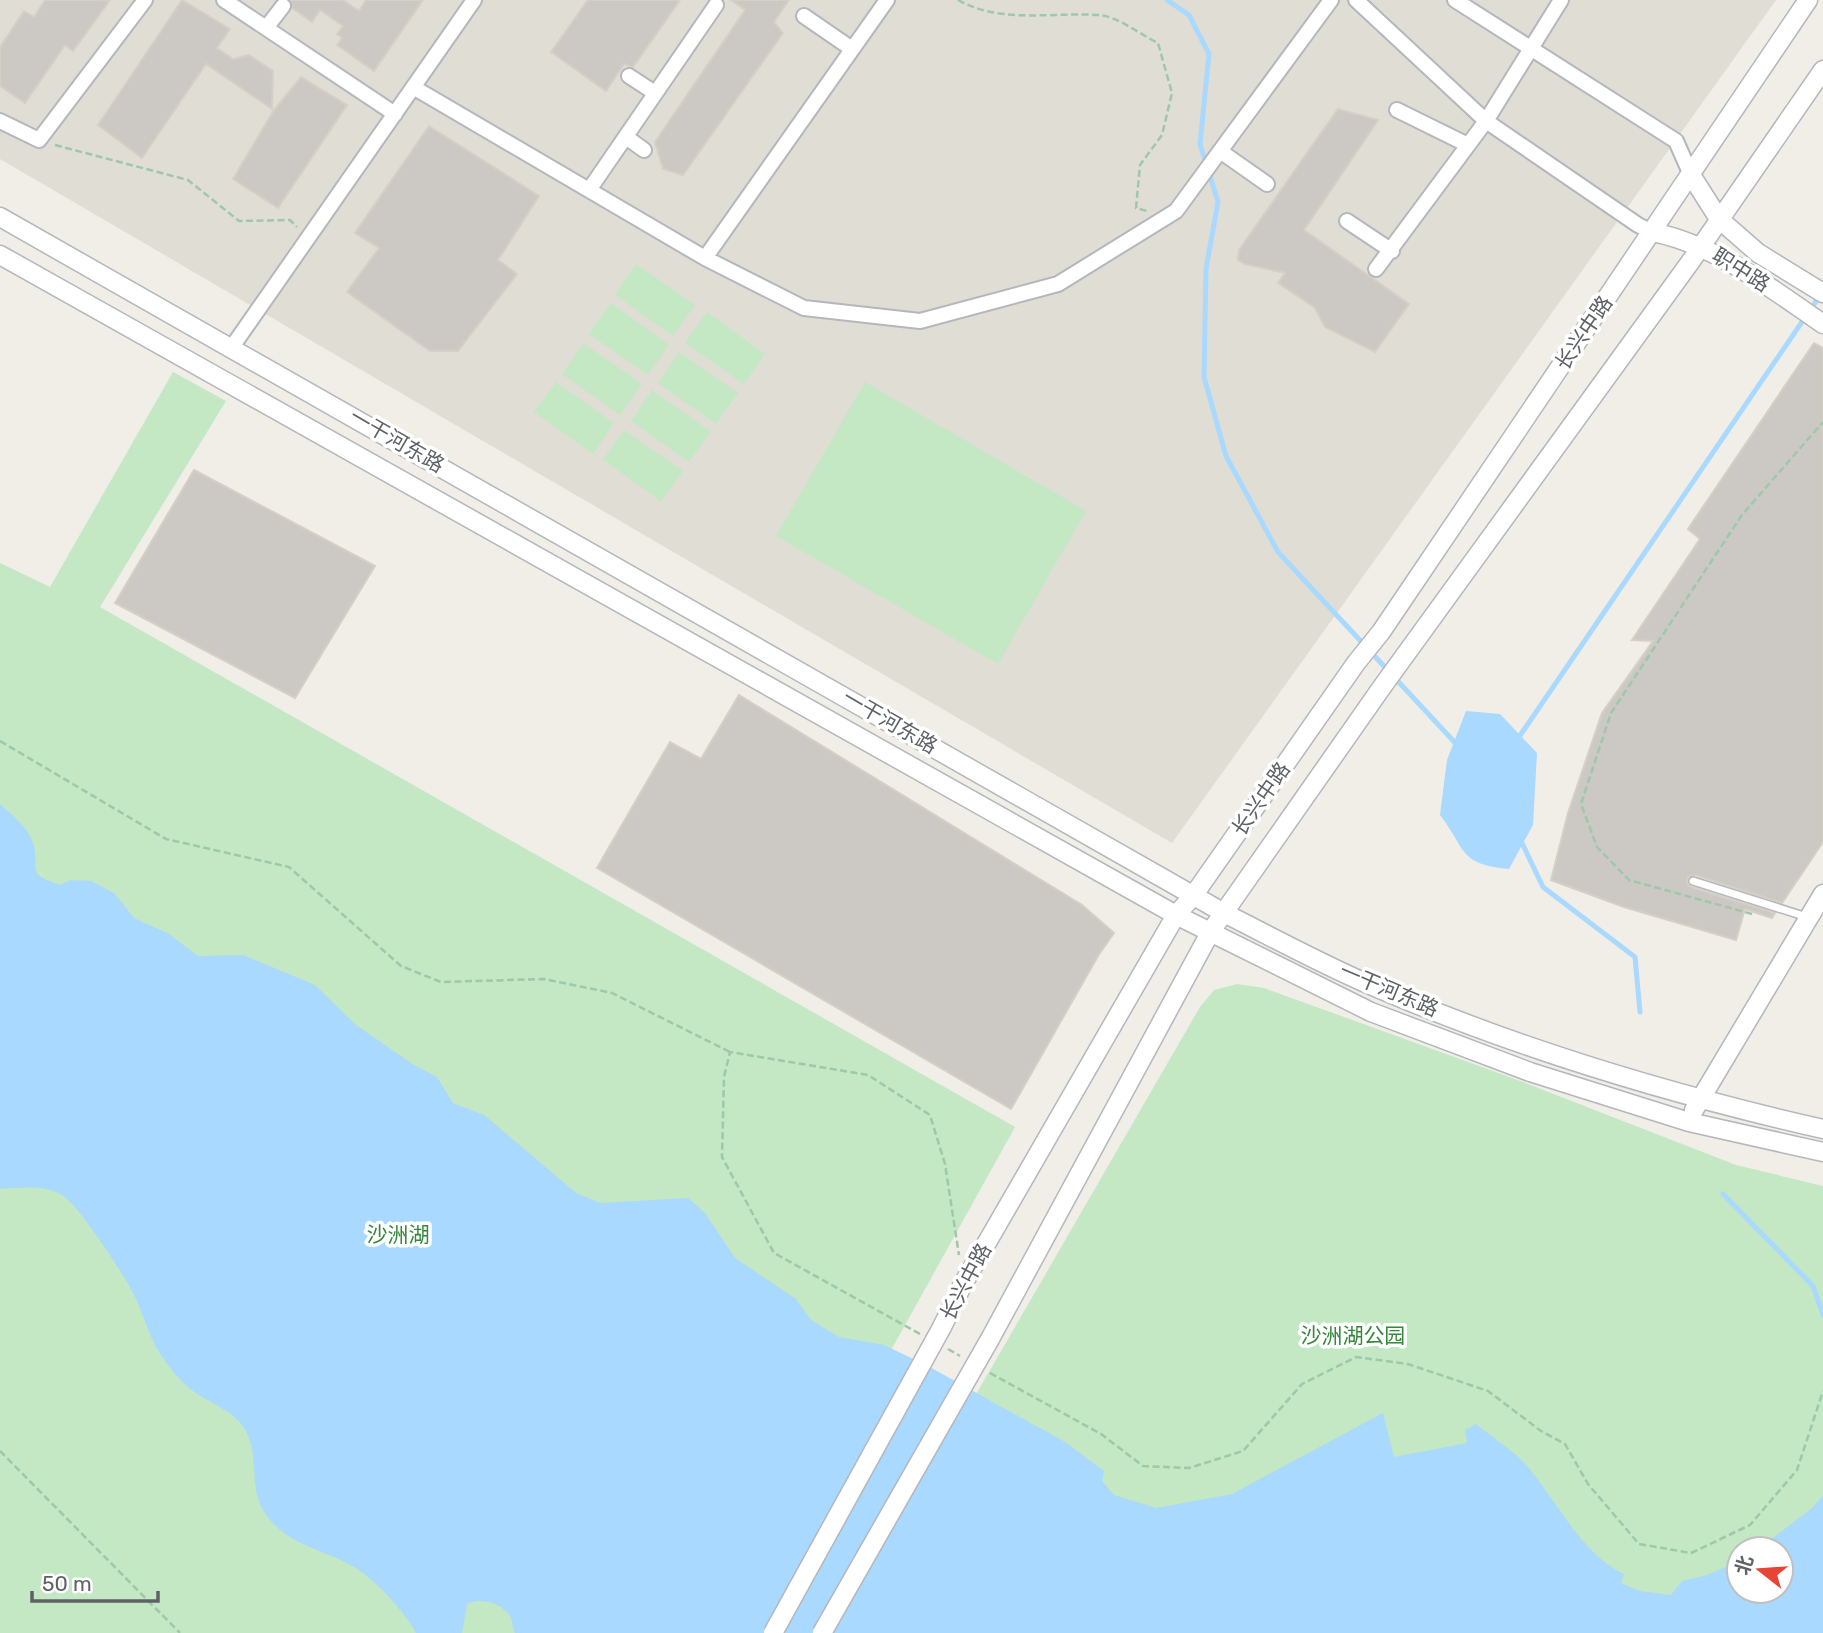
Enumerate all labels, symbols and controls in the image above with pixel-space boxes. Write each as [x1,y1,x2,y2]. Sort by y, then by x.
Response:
street label: 职中路 [1708,242,1775,297]
street label: 长兴中路 [1550,291,1617,375]
street label: 一干河东路 [346,403,449,478]
street label: 一干河东路 [839,684,942,759]
street label: 长兴中路 [1226,757,1295,840]
street label: 一干河东路 [1336,958,1442,1022]
park label: 沙洲湖 [367,1222,430,1247]
street label: 长兴中路 [935,1239,996,1325]
park label: 沙洲湖公园 [1301,1323,1406,1348]
north arrow [1725,1535,1795,1605]
text: 北 [1730,1553,1758,1578]
scale bar [32,1560,158,1604]
text: 50 m [42,1571,92,1596]

